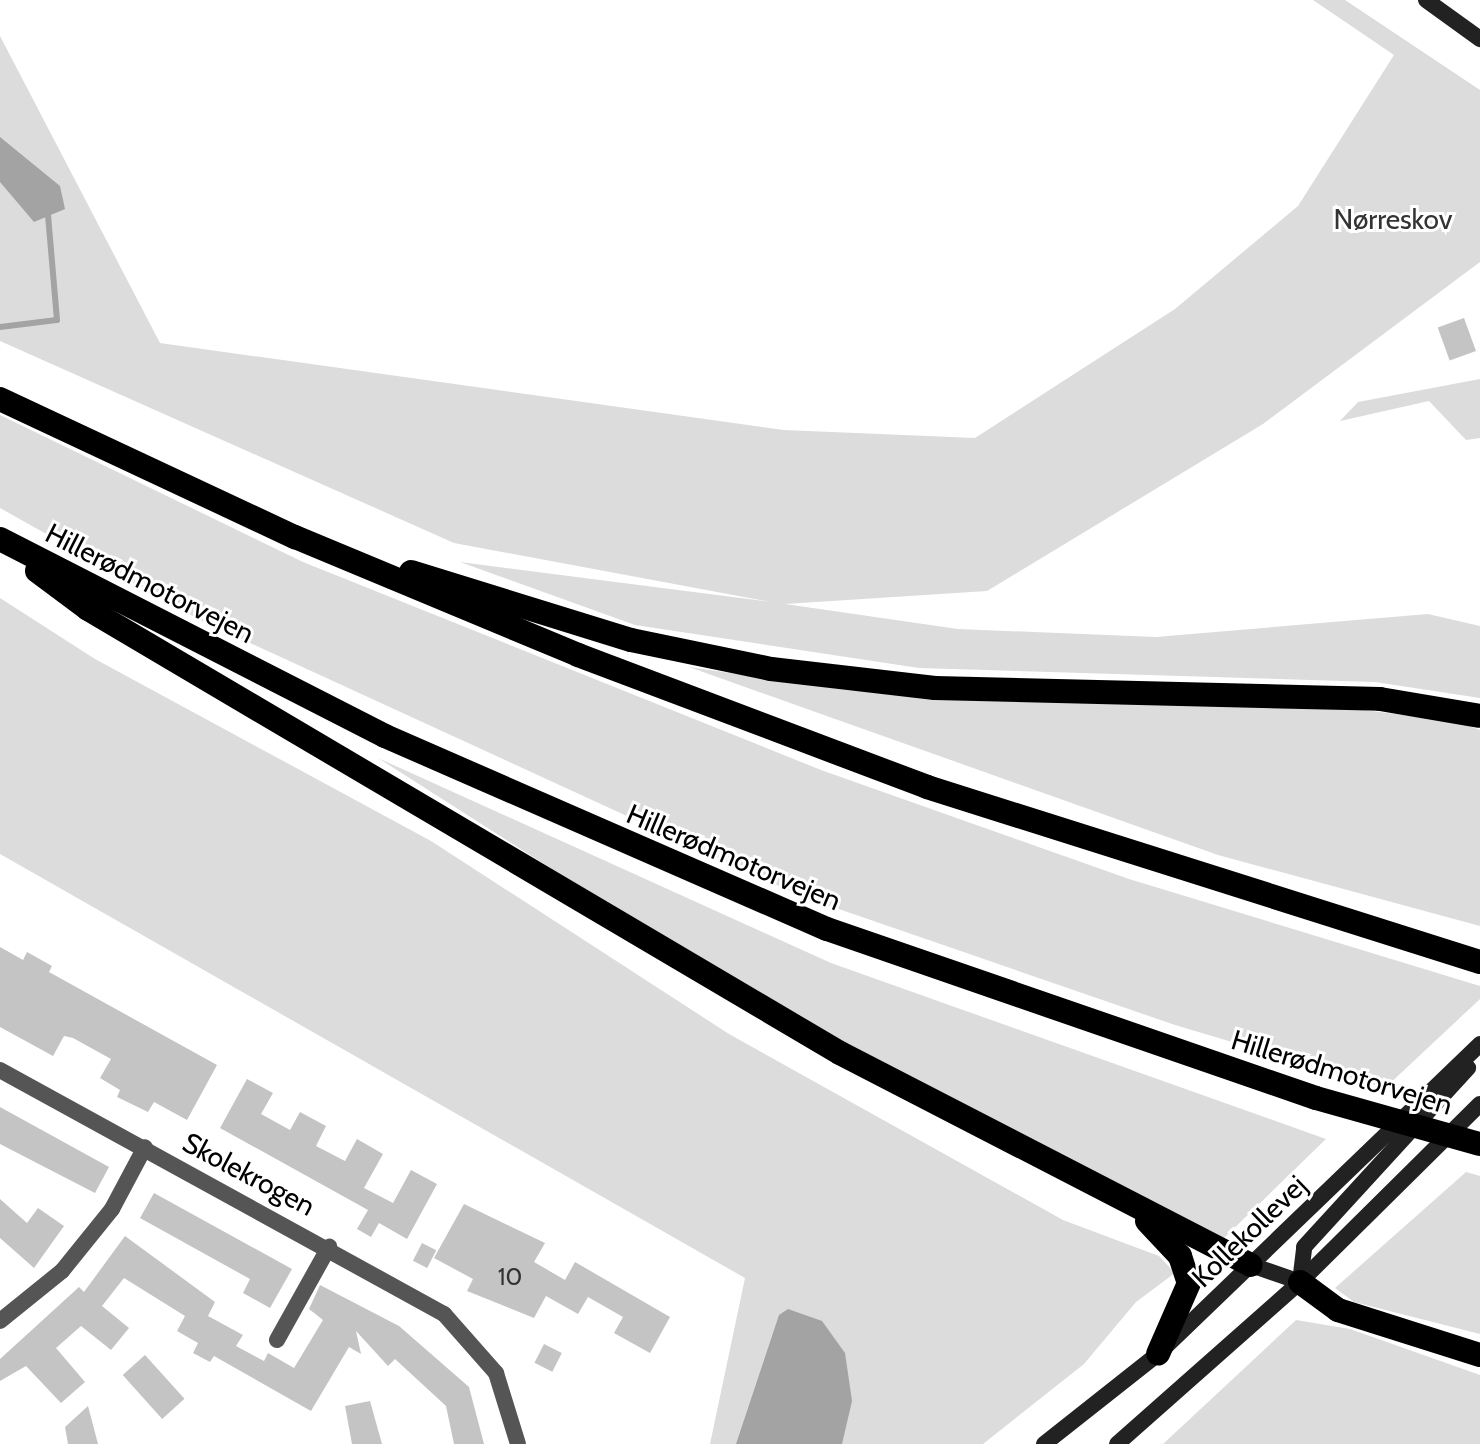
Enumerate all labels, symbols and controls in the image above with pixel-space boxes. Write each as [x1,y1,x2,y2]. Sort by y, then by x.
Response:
park label: Nørreskov [1334,202,1452,236]
street label: Hillerødmotorvejen [40,516,260,650]
street label: Hillerødmotorvejen [622,797,846,917]
street label: Hillerødmotorvejen [1227,1022,1457,1122]
street label: Skolekrogen [177,1125,321,1223]
street label: Kollekollevej [1185,1168,1313,1294]
house number: 10 [498,1263,522,1291]

